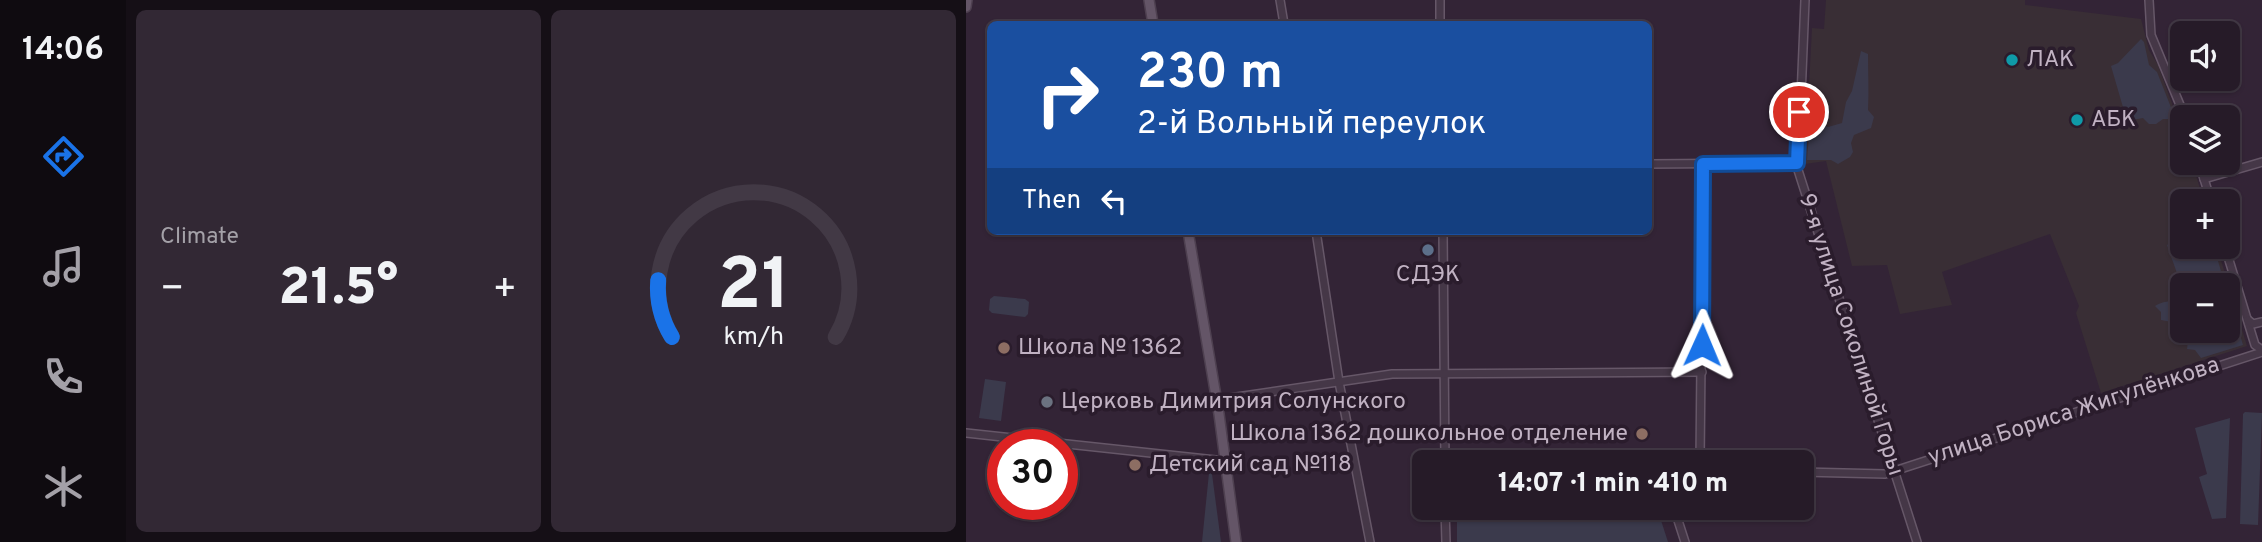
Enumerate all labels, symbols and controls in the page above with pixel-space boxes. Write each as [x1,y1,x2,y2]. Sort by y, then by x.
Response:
map controls [2170,21,2240,343]
button: sound [2170,21,2240,91]
text: 14:06 [22,31,104,71]
text: 230 m [1137,44,1283,106]
place label: ЛАК [2026,46,2074,75]
icon: right [1022,49,1113,140]
marker: ЛАК [2004,52,2020,68]
pin [1769,82,1829,142]
icon: arrive [1780,93,1818,131]
text: 2-й Вольный переулок [1137,105,1486,145]
button: layers [2170,105,2240,175]
place label: АБК [2091,106,2136,135]
marker: АБК [2069,112,2085,128]
icon: directions [39,132,88,181]
icon: left [1095,182,1133,220]
text: Then [1022,185,1081,218]
button: + [2170,189,2240,259]
street label: 9-я улица Соколиной Горы [1791,190,1909,480]
text: Climate [160,223,239,252]
icon: music [39,242,88,291]
marker: СДЭК [1420,242,1436,258]
text: 21 [717,243,790,335]
text: 21.5° [279,257,398,323]
place label: СДЭК [1396,261,1460,290]
text: − [160,266,185,315]
text: + [492,266,517,315]
button: − [2170,273,2240,343]
position arrow [1665,308,1739,382]
text: km/h [723,322,784,354]
place label: Школа № 1362 [1018,334,1182,363]
marker: Школа № 1362 [996,340,1012,356]
street label: улица Бориса Жигулёнкова [1925,351,2223,473]
icon: phone [39,352,88,401]
place label: Церковь Димитрия Солунского [1061,388,1406,417]
marker: Церковь Димитрия Солунского [1039,394,1055,410]
place label: Школа 1362 дошкольное отделение [1230,420,1628,449]
marker: Школа 1362 дошкольное отделение [1634,426,1650,442]
speed limit sign: 30 [987,429,1078,520]
place label: Детский сад №118 [1149,451,1352,480]
marker: Детский сад №118 [1127,457,1143,473]
icon: climate [39,462,88,511]
text: 14:07 · 1 min · 410 m [1498,468,1728,501]

